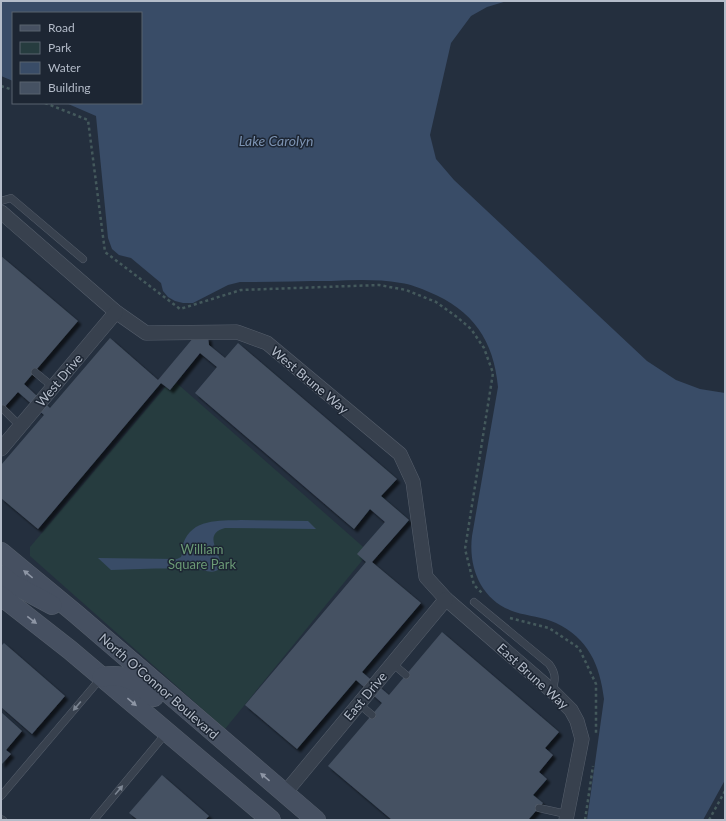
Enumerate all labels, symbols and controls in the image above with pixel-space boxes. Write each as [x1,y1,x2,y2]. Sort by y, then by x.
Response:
legend [12,12,142,104]
text: Road [48,20,75,35]
text: Park [48,40,72,55]
text: Water [48,60,81,75]
text: Building [48,80,91,95]
water label: Lake Carolyn [239,132,313,149]
street label: West Brune Way [268,343,352,417]
street label: West Drive [32,350,86,410]
park label: William Square Park [168,541,236,572]
one-way arrow [22,570,33,579]
one-way arrow [26,616,37,624]
street label: North O'Connor Boulevard [96,630,222,742]
street label: East Brune Way [494,640,572,713]
street label: East Drive [340,668,390,724]
one-way arrow [127,697,137,706]
one-way arrow [73,701,82,712]
one-way arrow [260,772,271,781]
one-way arrow [114,785,123,795]

